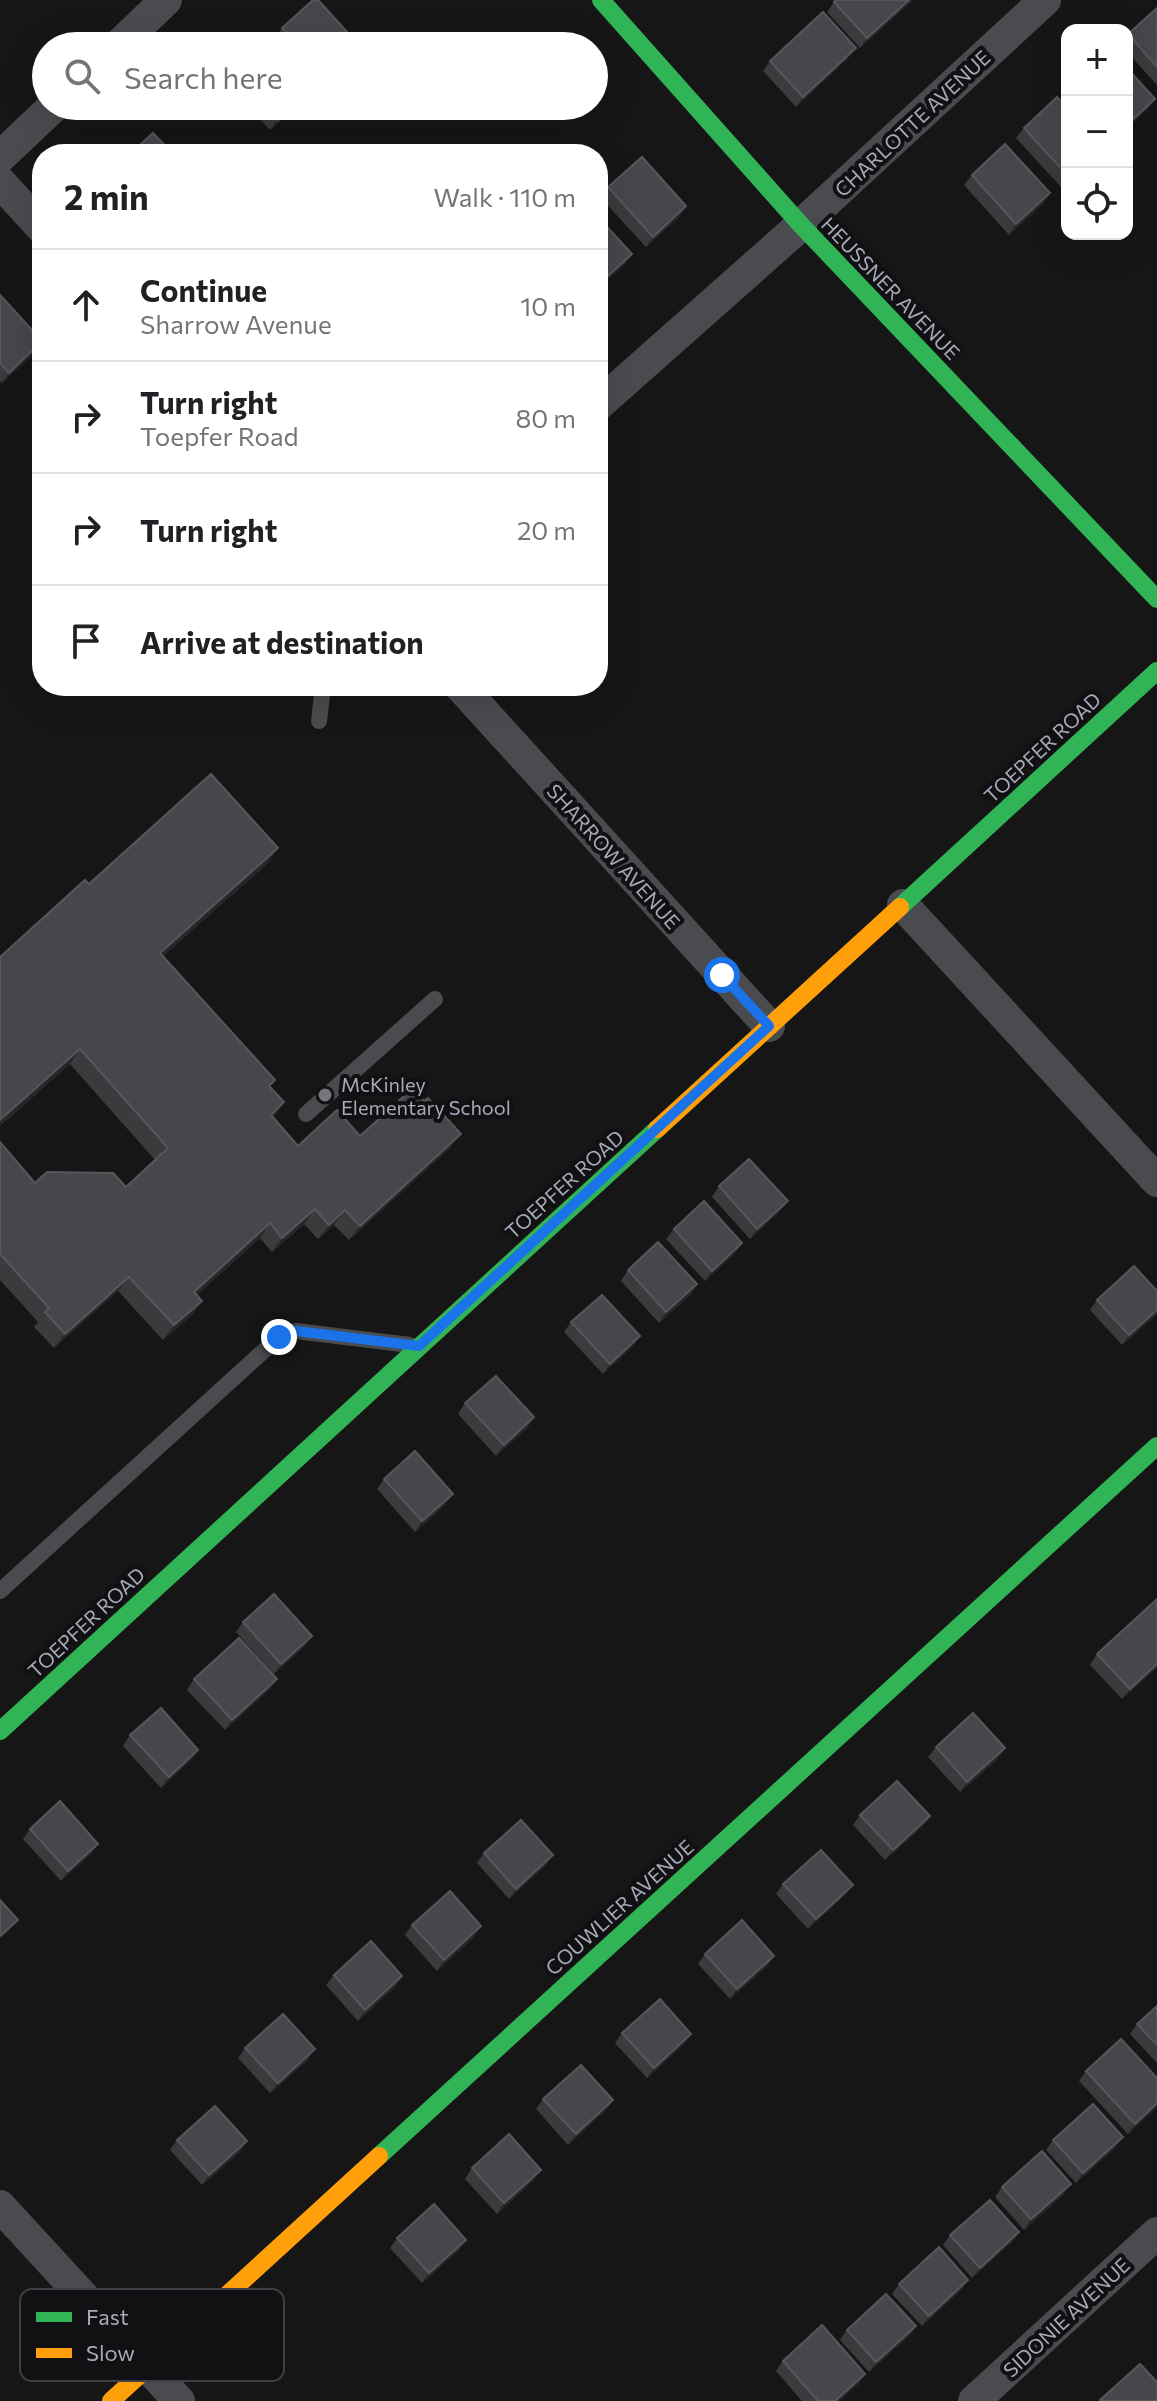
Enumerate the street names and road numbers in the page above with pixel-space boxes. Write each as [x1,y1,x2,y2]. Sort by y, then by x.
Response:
street label: CHARLOTTE AVENUE [829,45,995,201]
street label: HEUSSNER AVENUE [817,212,965,364]
street label: TOEPFER ROAD [979,687,1105,807]
street label: SHARROW AVENUE [543,779,685,933]
street label: TOEPFER ROAD [500,1125,628,1243]
street label: TOEPFER ROAD [23,1562,149,1682]
street label: COUWLIER AVENUE [540,1834,698,1980]
street label: SIDONIE AVENUE [998,2252,1134,2382]

